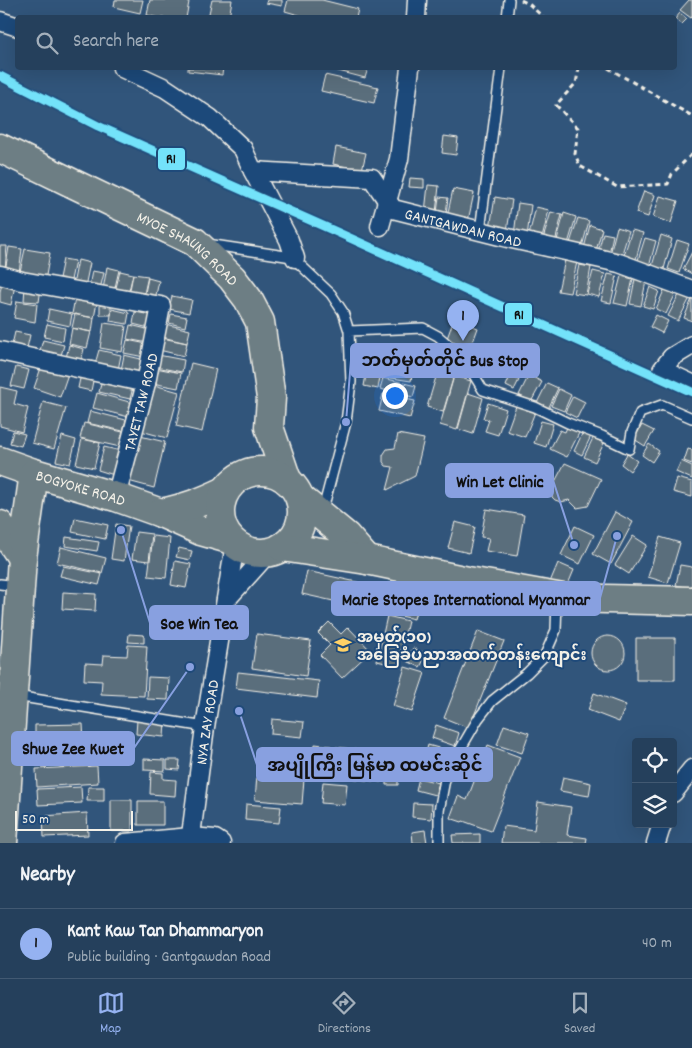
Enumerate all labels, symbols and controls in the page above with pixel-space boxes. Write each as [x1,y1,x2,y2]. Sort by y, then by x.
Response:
search box [15,15,677,70]
icon: search [33,29,61,57]
text: Search here [73,29,159,56]
line badge: R1 [157,147,186,171]
text: R1 [166,150,176,170]
street label: GANTGAWDAN ROAD [402,203,523,255]
street label: MYOE SHAUNG ROAD [132,207,243,291]
pin: 1 [447,300,479,341]
line badge: R1 [504,302,533,326]
text: R1 [514,306,524,326]
callout: ဘတ်မှတ်တိုင် Bus Stop [351,344,539,377]
text: ဘတ်မှတ်တိုင် Bus Stop [361,348,529,375]
street label: TAYET TAW ROAD [119,351,166,454]
your location [382,383,408,409]
callout: Win Let Clinic [446,464,553,497]
street label: BOGYOKE ROAD [33,465,128,513]
text: Win Let Clinic [456,471,544,496]
callout: Marie Stopes International Myanmar [332,582,600,615]
text: Marie Stopes International Myanmar [342,589,591,614]
callout: Soe Win Tea [150,606,248,639]
text: Soe Win Tea [160,613,238,638]
place label: အမှတ်(၁၀) အခြေခံပညာအထက်တန်းကျောင်း [357,625,587,668]
school or university icon: အမှတ်(၁၀) အခြေခံပညာအထက်တန်းကျောင်း [333,635,353,655]
street label: NYA ZAY ROAD [191,678,227,766]
callout: Shwe Zee Kwet [12,732,134,765]
text: Shwe Zee Kwet [22,738,124,763]
map controls [632,738,677,828]
button: locate [632,738,677,783]
callout: အပျိုကြီး မြန်မာ ထမင်းဆိုင် [257,748,492,781]
text: အပျိုကြီး မြန်မာ ထမင်းဆိုင် [267,753,483,780]
button: layers [632,783,677,828]
scale bar [15,808,132,831]
text: 50 m [22,810,49,830]
text: Nearby [20,861,75,891]
text: Kant Kaw Tan Dhammaryon [67,919,263,946]
text: 1 [34,932,38,955]
text: 40 m [642,932,672,955]
text: Public building · Gantgawdan Road [67,946,271,969]
tab: Map [97,989,125,1039]
tab: Directions [318,989,371,1039]
tab: Saved [564,989,595,1039]

